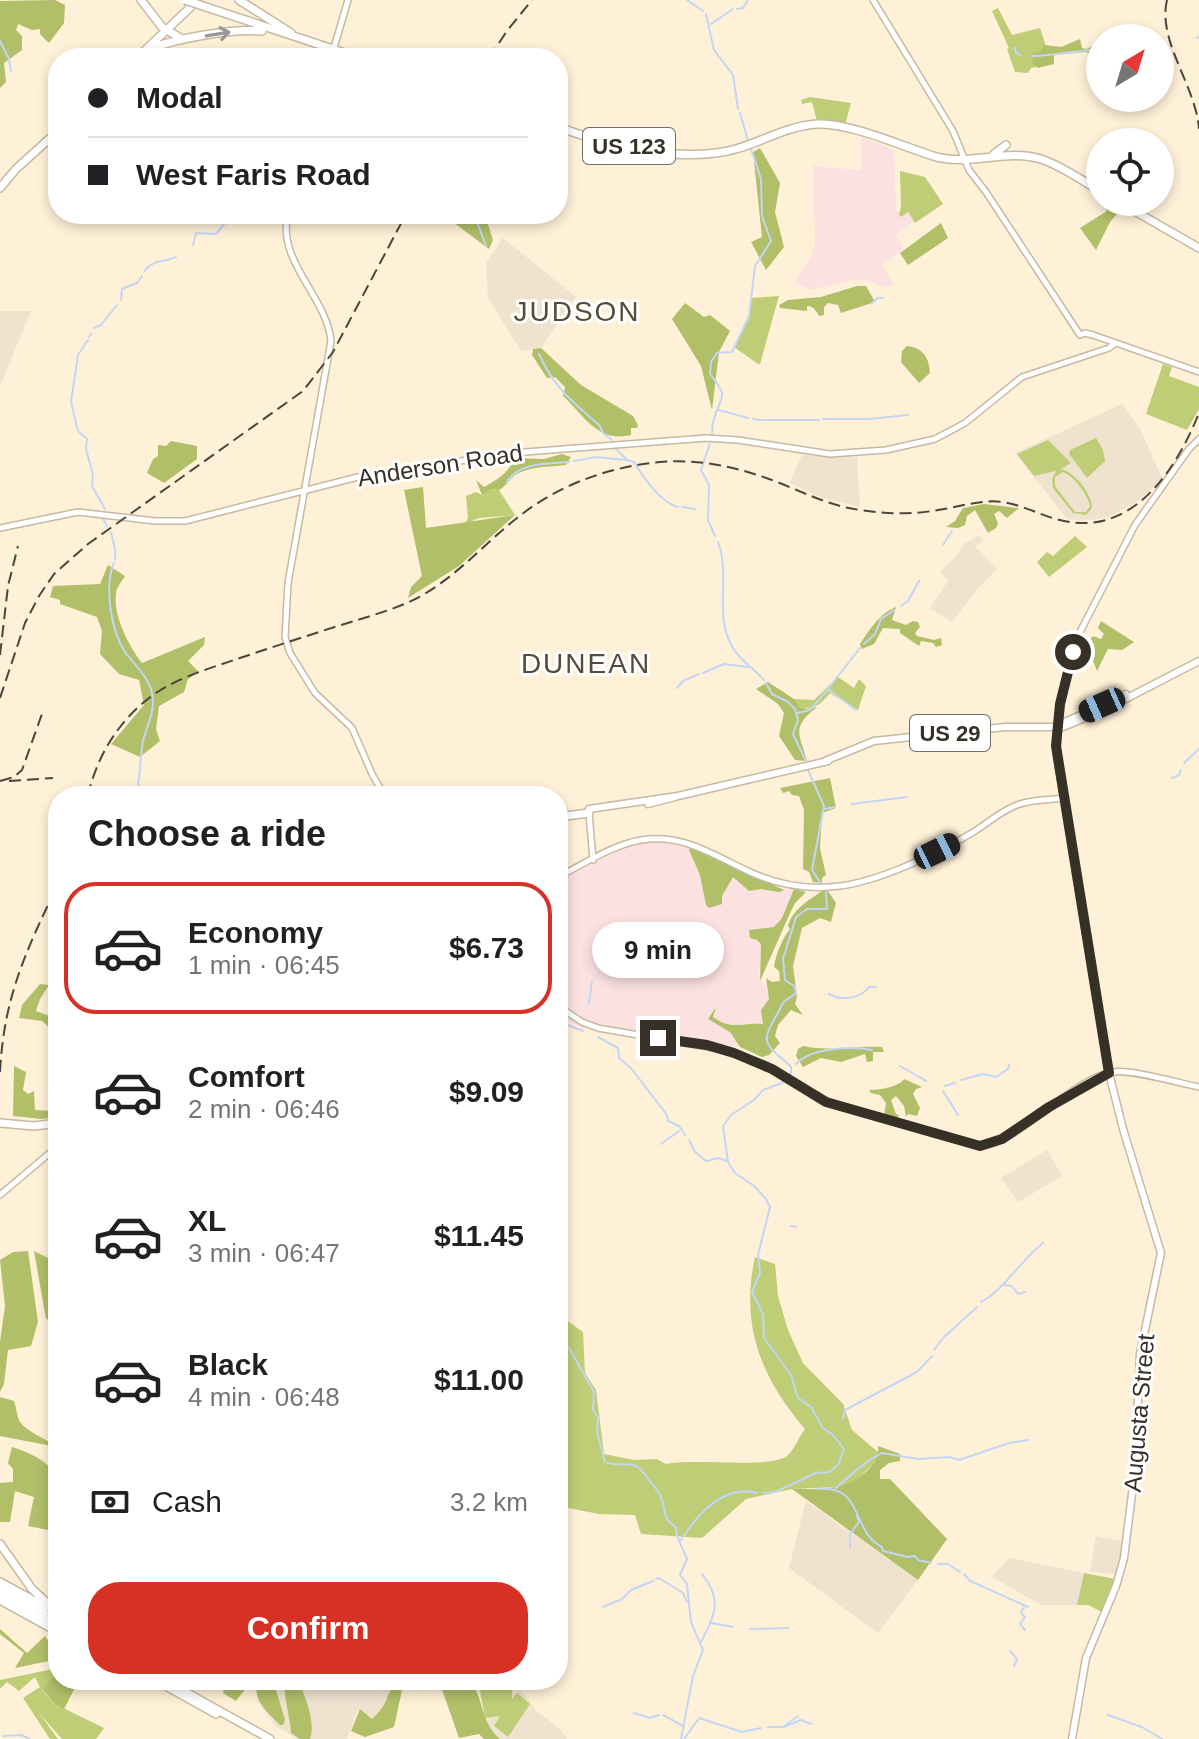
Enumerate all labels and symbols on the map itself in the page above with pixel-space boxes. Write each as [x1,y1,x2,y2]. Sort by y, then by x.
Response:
north arrow [1086,24,1174,112]
one-way arrow [205,26,230,41]
road number: US 123 [583,128,675,164]
district label: JUDSON [513,296,641,327]
street label: Anderson Road [356,439,524,491]
route start [1055,634,1091,670]
district label: DUNEAN [521,648,651,679]
car [1075,684,1129,726]
road number: US 29 [910,715,990,751]
car [910,830,964,872]
callout: 9 min [592,922,724,978]
route end [640,1020,676,1056]
street label: Augusta Street [1119,1332,1159,1493]

